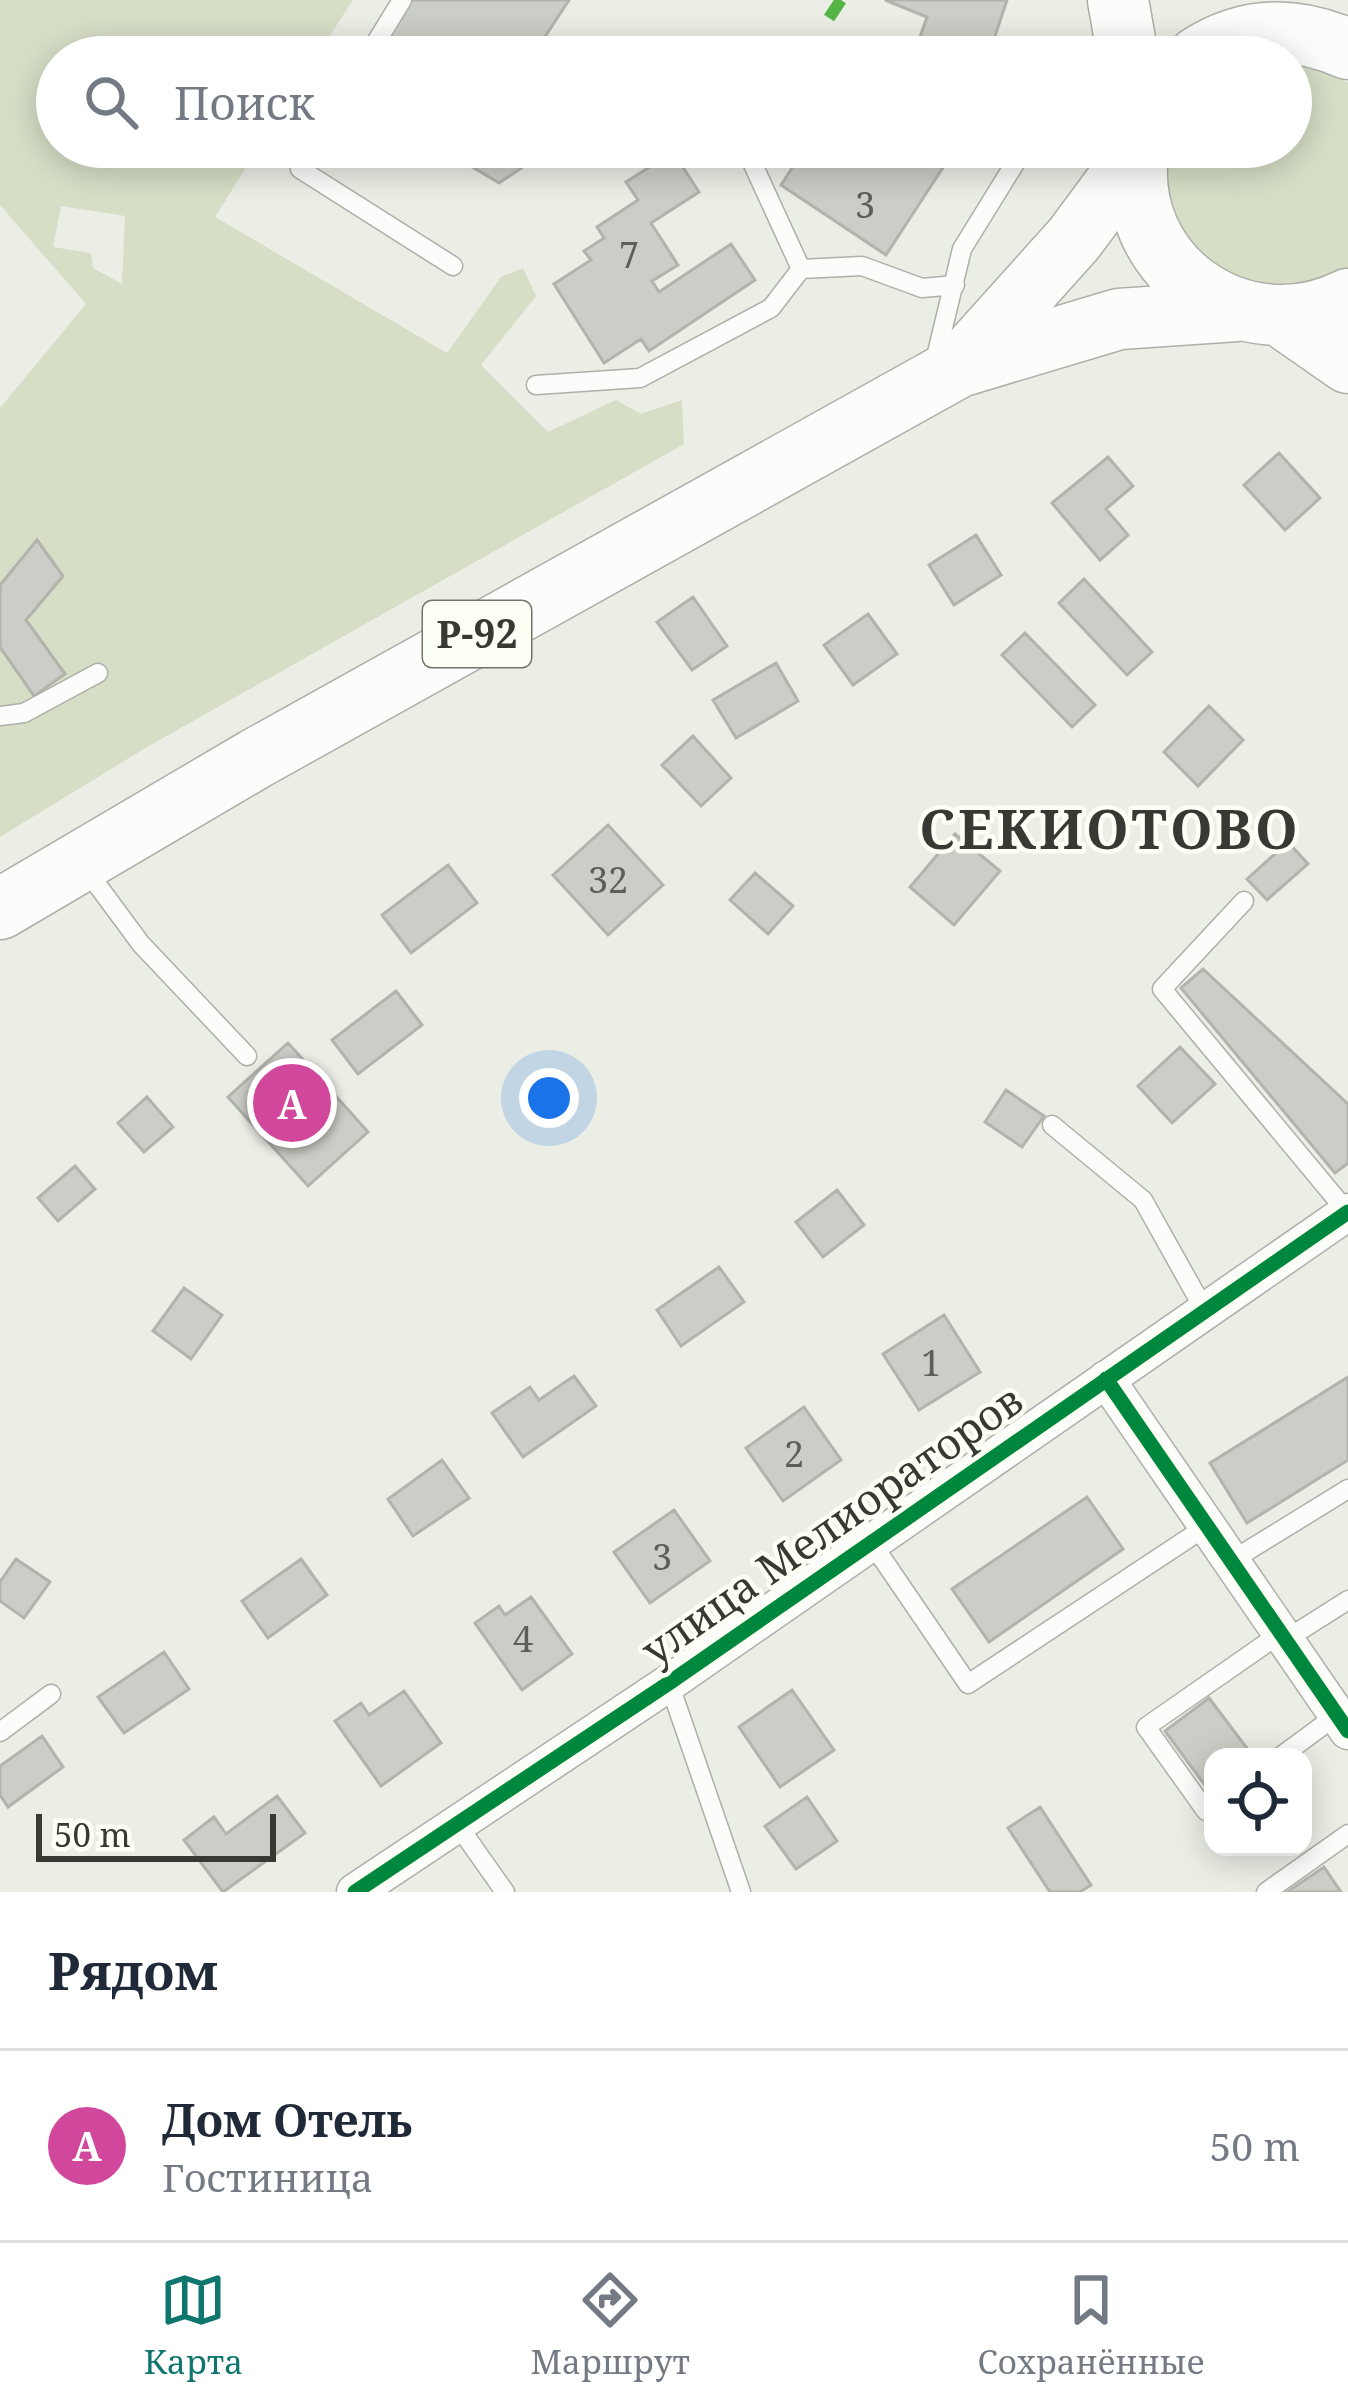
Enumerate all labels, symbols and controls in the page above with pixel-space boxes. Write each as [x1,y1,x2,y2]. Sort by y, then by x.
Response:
search box [36,36,1312,168]
icon: search [78,69,144,135]
text: Поиск [174,72,315,133]
house number: 3 [855,180,875,229]
house number: 7 [619,230,639,279]
road number: Р-92 [423,601,531,667]
district label: СЕКИОТОВО [920,791,1300,865]
house number: 32 [588,855,628,904]
pin: A [253,1058,331,1148]
your location [519,1068,579,1128]
house number: 1 [921,1338,941,1387]
street label: улица Мелиораторов [629,1371,1033,1677]
house number: 2 [784,1429,804,1478]
house number: 3 [652,1532,672,1581]
house number: 4 [513,1614,533,1663]
map controls [1204,1748,1312,1856]
button: locate [1204,1748,1312,1856]
scale bar [36,1808,276,1861]
text: 50 m [54,1812,131,1857]
text: Рядом [48,1935,218,2005]
text: Дом Отель [162,2089,412,2150]
text: A [72,2119,102,2172]
text: 50 m [1209,2119,1300,2172]
text: Гостиница [162,2150,373,2203]
tab: Карта [144,2267,243,2384]
tab: Маршрут [530,2267,690,2384]
tab: Сохранённые [977,2267,1204,2384]

